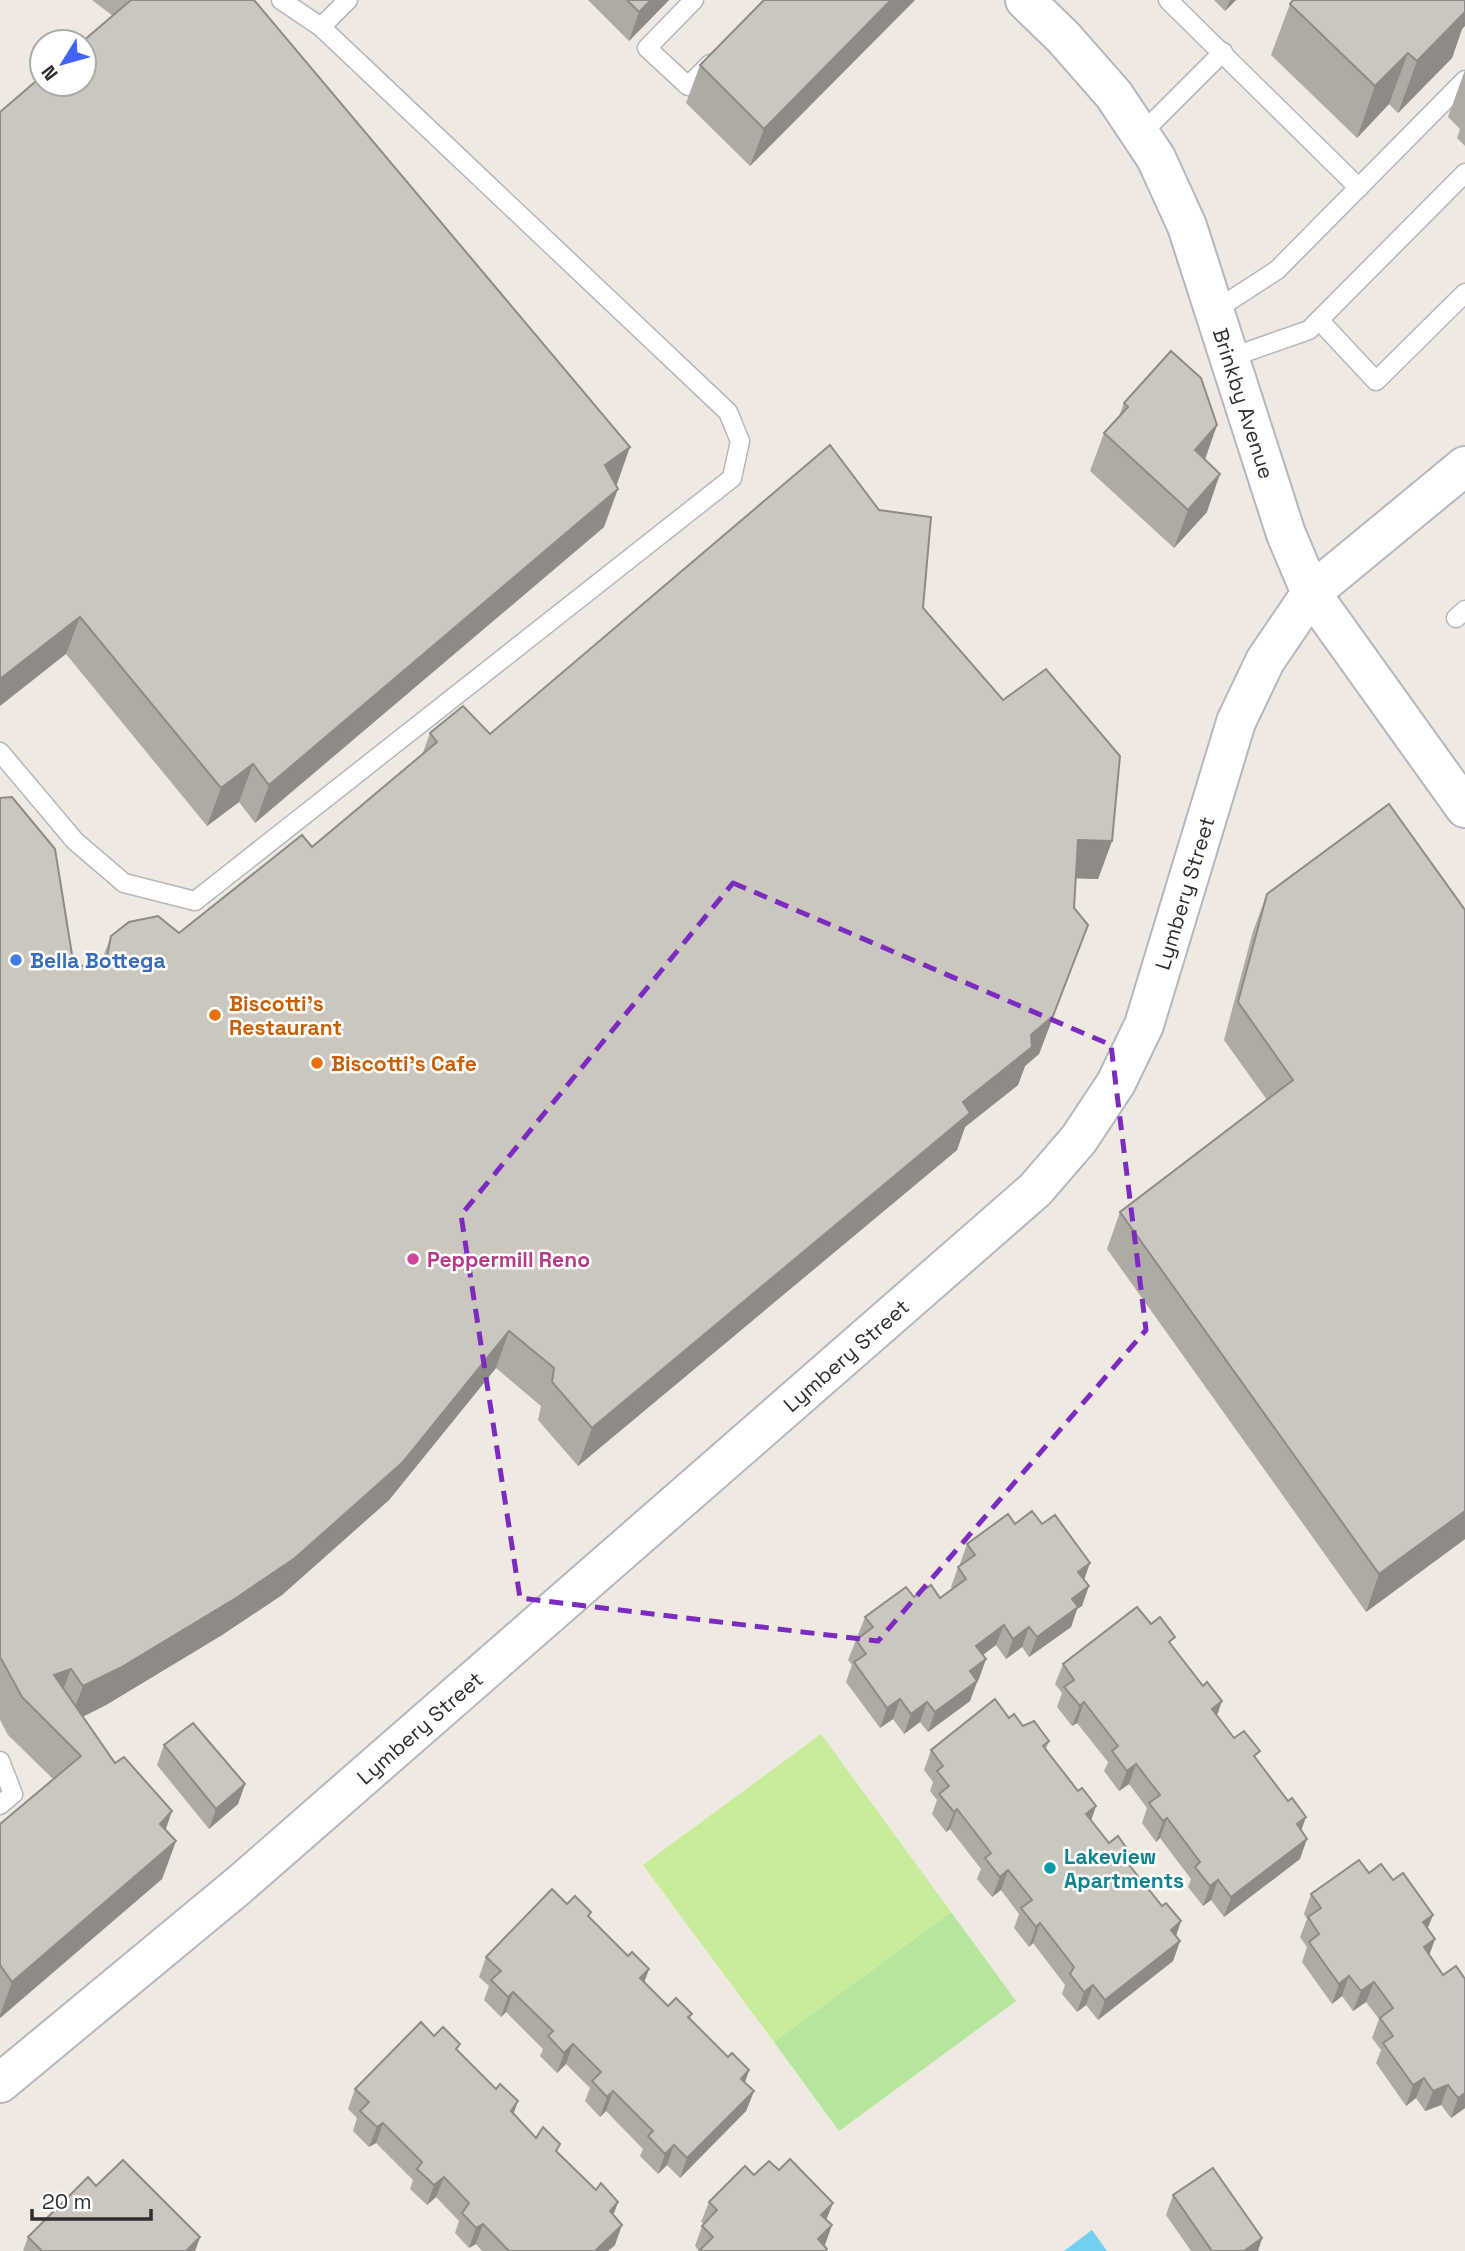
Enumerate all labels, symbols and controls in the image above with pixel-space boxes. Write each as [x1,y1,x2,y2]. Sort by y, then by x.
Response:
north arrow [28,28,98,98]
text: N [36,60,64,86]
street label: Brinkby Avenue [1207,325,1281,482]
street label: Lymbery Street [1148,813,1220,973]
place label: Bella Bottega [30,947,166,974]
marker: Bella Bottega [8,952,24,968]
place label: Biscotti's Restaurant [229,990,342,1041]
marker: Biscotti's Restaurant [207,1007,223,1023]
place label: Biscotti's Cafe [331,1050,477,1077]
marker: Biscotti's Cafe [309,1055,325,1071]
place label: Peppermill Reno [427,1246,590,1273]
marker: Peppermill Reno [405,1251,421,1267]
street label: Lymbery Street [777,1293,915,1418]
street label: Lymbery Street [351,1665,488,1790]
place label: Lakeview Apartments [1064,1843,1184,1894]
marker: Lakeview Apartments [1042,1860,1058,1876]
scale bar [32,2178,150,2222]
text: 20 m [42,2188,92,2215]

